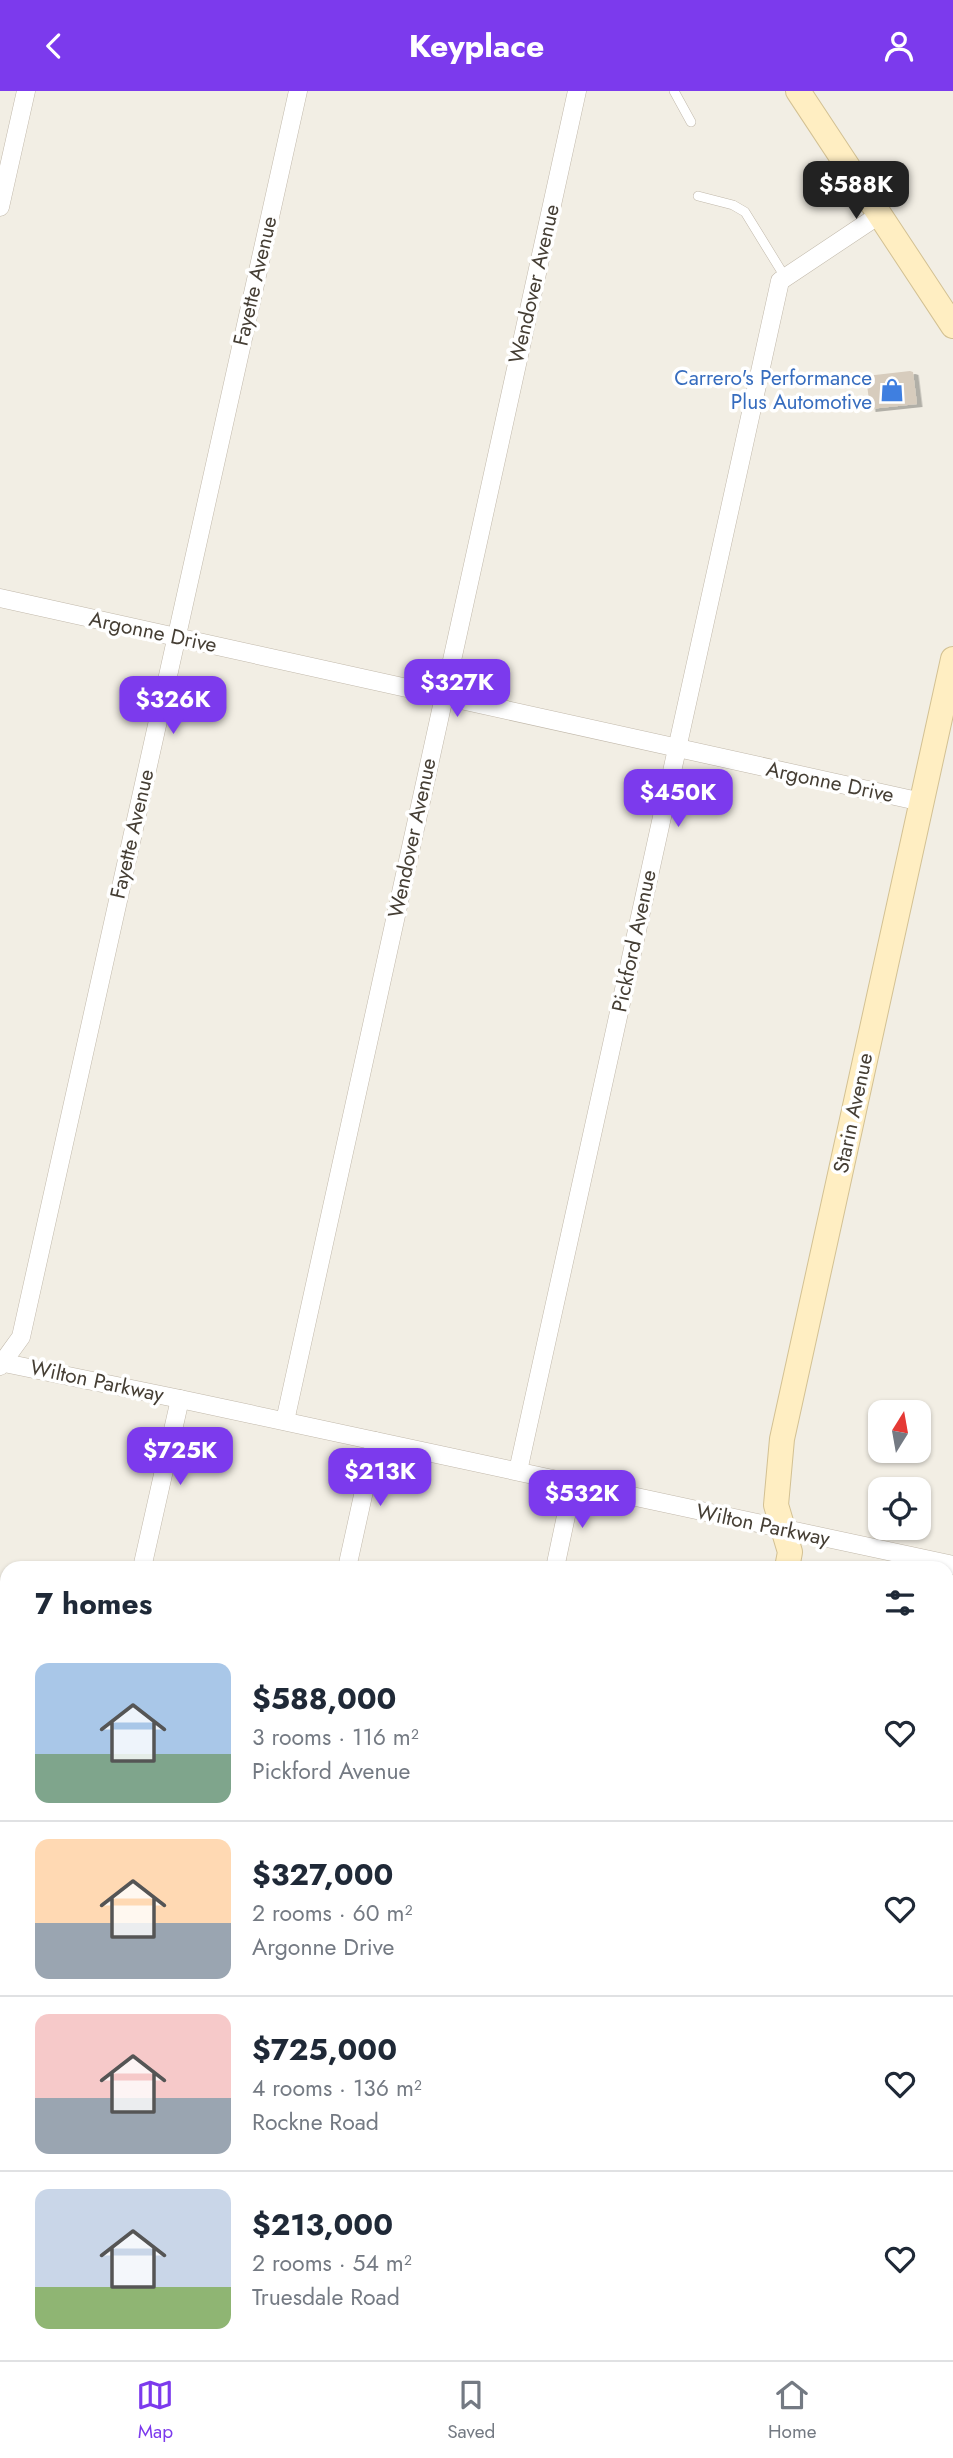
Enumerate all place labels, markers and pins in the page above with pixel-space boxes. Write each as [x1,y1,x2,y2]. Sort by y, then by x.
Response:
pin: $588K [807,162,905,221]
place label: Carrero's Performance Plus Automotive [674,363,872,417]
shop icon: Carrero's Performance Plus Automotive [878,376,906,404]
pin: $327K [408,659,506,719]
pin: $326K [124,677,222,736]
pin: $450K [629,769,727,829]
pin: $725K [131,1427,229,1487]
pin: $213K [331,1449,429,1508]
pin: $532K [533,1471,631,1530]

